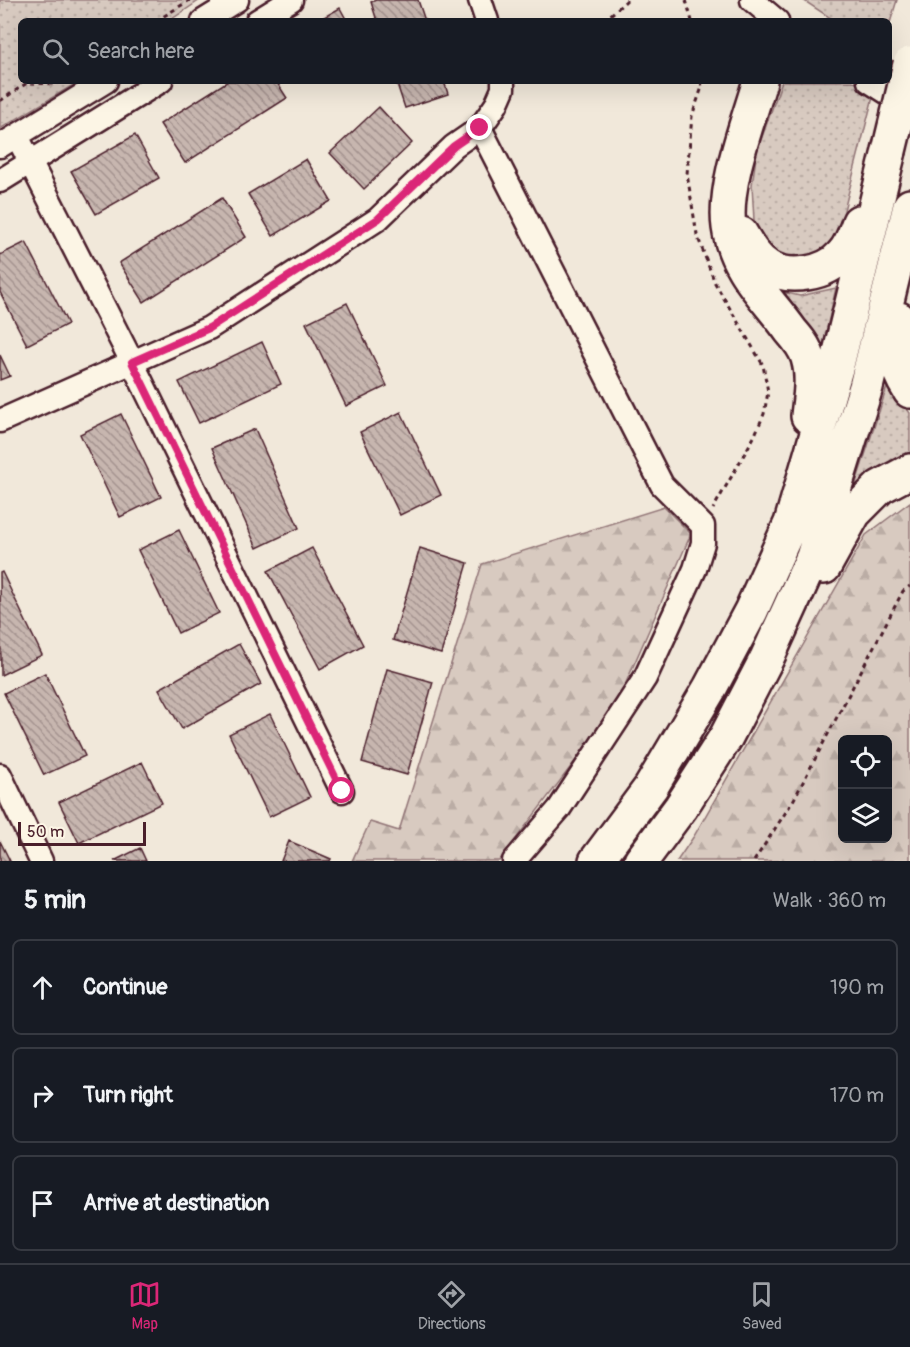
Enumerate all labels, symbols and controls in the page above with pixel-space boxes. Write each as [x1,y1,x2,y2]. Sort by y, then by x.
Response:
search box [18,18,892,84]
icon: search [39,35,72,68]
text: Search here [87,37,194,65]
route end [466,114,492,140]
map controls [838,735,892,843]
button: locate [838,735,892,789]
route start [328,777,354,803]
button: layers [838,789,892,843]
scale bar [18,819,146,846]
text: 50 m [27,822,64,842]
text: 5 min [24,884,86,916]
text: Walk · 360 m [773,888,886,913]
icon: ahead [26,971,59,1004]
text: Continue [83,973,167,1001]
text: 190 m [830,975,884,1000]
icon: right [26,1079,59,1112]
text: Turn right [83,1081,173,1109]
text: 170 m [830,1083,884,1108]
icon: arrive [26,1187,59,1220]
text: Arrive at destination [83,1189,269,1217]
tab: Map [128,1278,161,1334]
tab: Directions [418,1278,486,1334]
tab: Saved [742,1278,782,1334]

